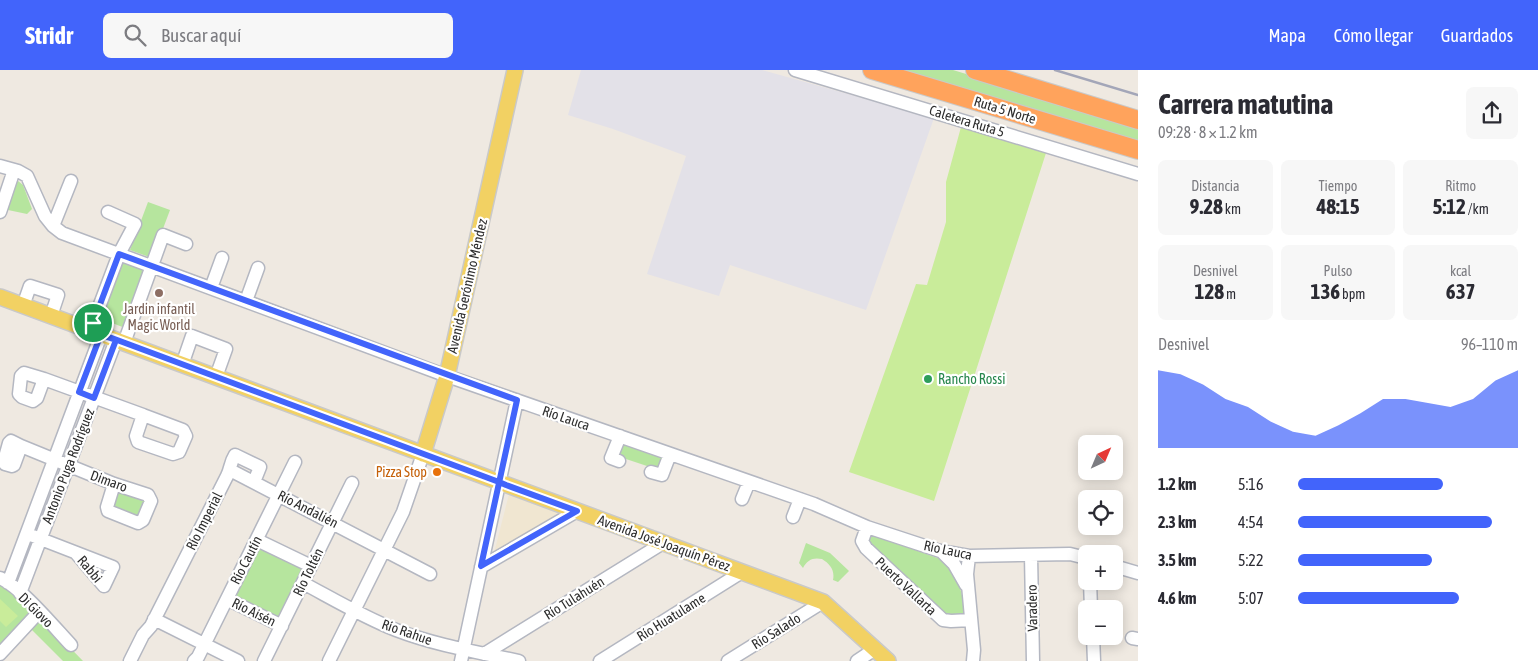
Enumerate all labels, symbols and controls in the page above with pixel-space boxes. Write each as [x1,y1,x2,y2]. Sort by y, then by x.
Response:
search box [103,13,453,58]
icon: search [121,21,149,49]
text: Stridr [25,22,73,49]
text: Buscar aquí [161,24,241,46]
text: Mapa [1268,25,1306,46]
text: Cómo llegar [1334,25,1413,46]
text: Guardados [1441,25,1513,46]
button: share [1466,87,1518,139]
text: Carrera matutina [1158,88,1333,120]
street label: Ruta 5 Norte [972,93,1038,127]
street label: Caletera Ruta 5 [927,102,1007,140]
text: 09:28 · 8 × 1.2 km [1158,123,1258,141]
text: Distancia [1191,178,1239,194]
text: Tiempo [1319,178,1357,194]
text: Ritmo [1445,178,1476,194]
text: 9.28 [1190,194,1223,218]
text: 48:15 [1316,194,1360,218]
text: 5:12 [1433,194,1466,218]
text: km [1223,201,1241,217]
text: /km [1466,201,1489,217]
street label: Avenida Gerónimo Méndez [444,217,490,355]
text: Desnivel [1193,263,1238,279]
text: Pulso [1324,263,1352,279]
text: kcal [1450,263,1471,279]
text: 128 [1195,279,1224,303]
text: 136 [1311,279,1340,303]
text: 637 [1446,279,1475,303]
text: m [1224,286,1236,302]
text: bpm [1340,286,1365,302]
marker: Jardin infantil Magic World [153,287,165,299]
place label: Jardin infantil Magic World [123,301,195,333]
pin [72,302,114,344]
icon: arrive [79,309,107,337]
text: Desnivel [1158,335,1209,353]
text: 96–110 m [1461,335,1518,353]
place label: Rancho Rossi [938,371,1005,387]
marker: Rancho Rossi [922,373,934,385]
street label: Río Lauca [540,402,592,434]
street label: Antonio Puga Rodríguez [39,406,97,526]
north arrow [1078,435,1122,480]
map controls [1078,435,1123,645]
place label: Pizza Stop [376,464,427,480]
marker: Pizza Stop [431,466,443,478]
street label: Dimaro [88,467,130,495]
text: 1.2 km [1158,475,1197,493]
text: 5:16 [1238,475,1263,493]
street label: Río Andalién [275,487,341,531]
street label: Río Imperial [183,489,226,553]
button: locate [1078,490,1123,535]
street label: Avenida José Joaquín Pérez [596,512,732,574]
text: 2.3 km [1158,513,1197,531]
text: 4:54 [1238,513,1263,531]
street label: Río Cautín [227,533,265,587]
street label: Río Lauca [922,537,974,563]
street label: Río Toltén [290,545,326,599]
button: + [1078,545,1123,590]
text: 3.5 km [1158,551,1197,569]
text: 5:22 [1238,551,1263,569]
street label: Rabbi [74,552,106,586]
street label: Puerto Vallarta [872,554,940,618]
street label: Río Tulahuén [541,573,607,623]
street label: Varadero [1024,584,1040,632]
street label: Di Giovo [15,589,57,631]
text: 4.6 km [1158,589,1197,607]
text: 5:07 [1238,589,1264,607]
street label: Río Huatulame [634,590,708,644]
street label: Río Aisén [229,595,279,629]
button: − [1078,600,1123,645]
street label: Río Salado [749,610,803,652]
street label: Río Rahue [380,616,434,648]

